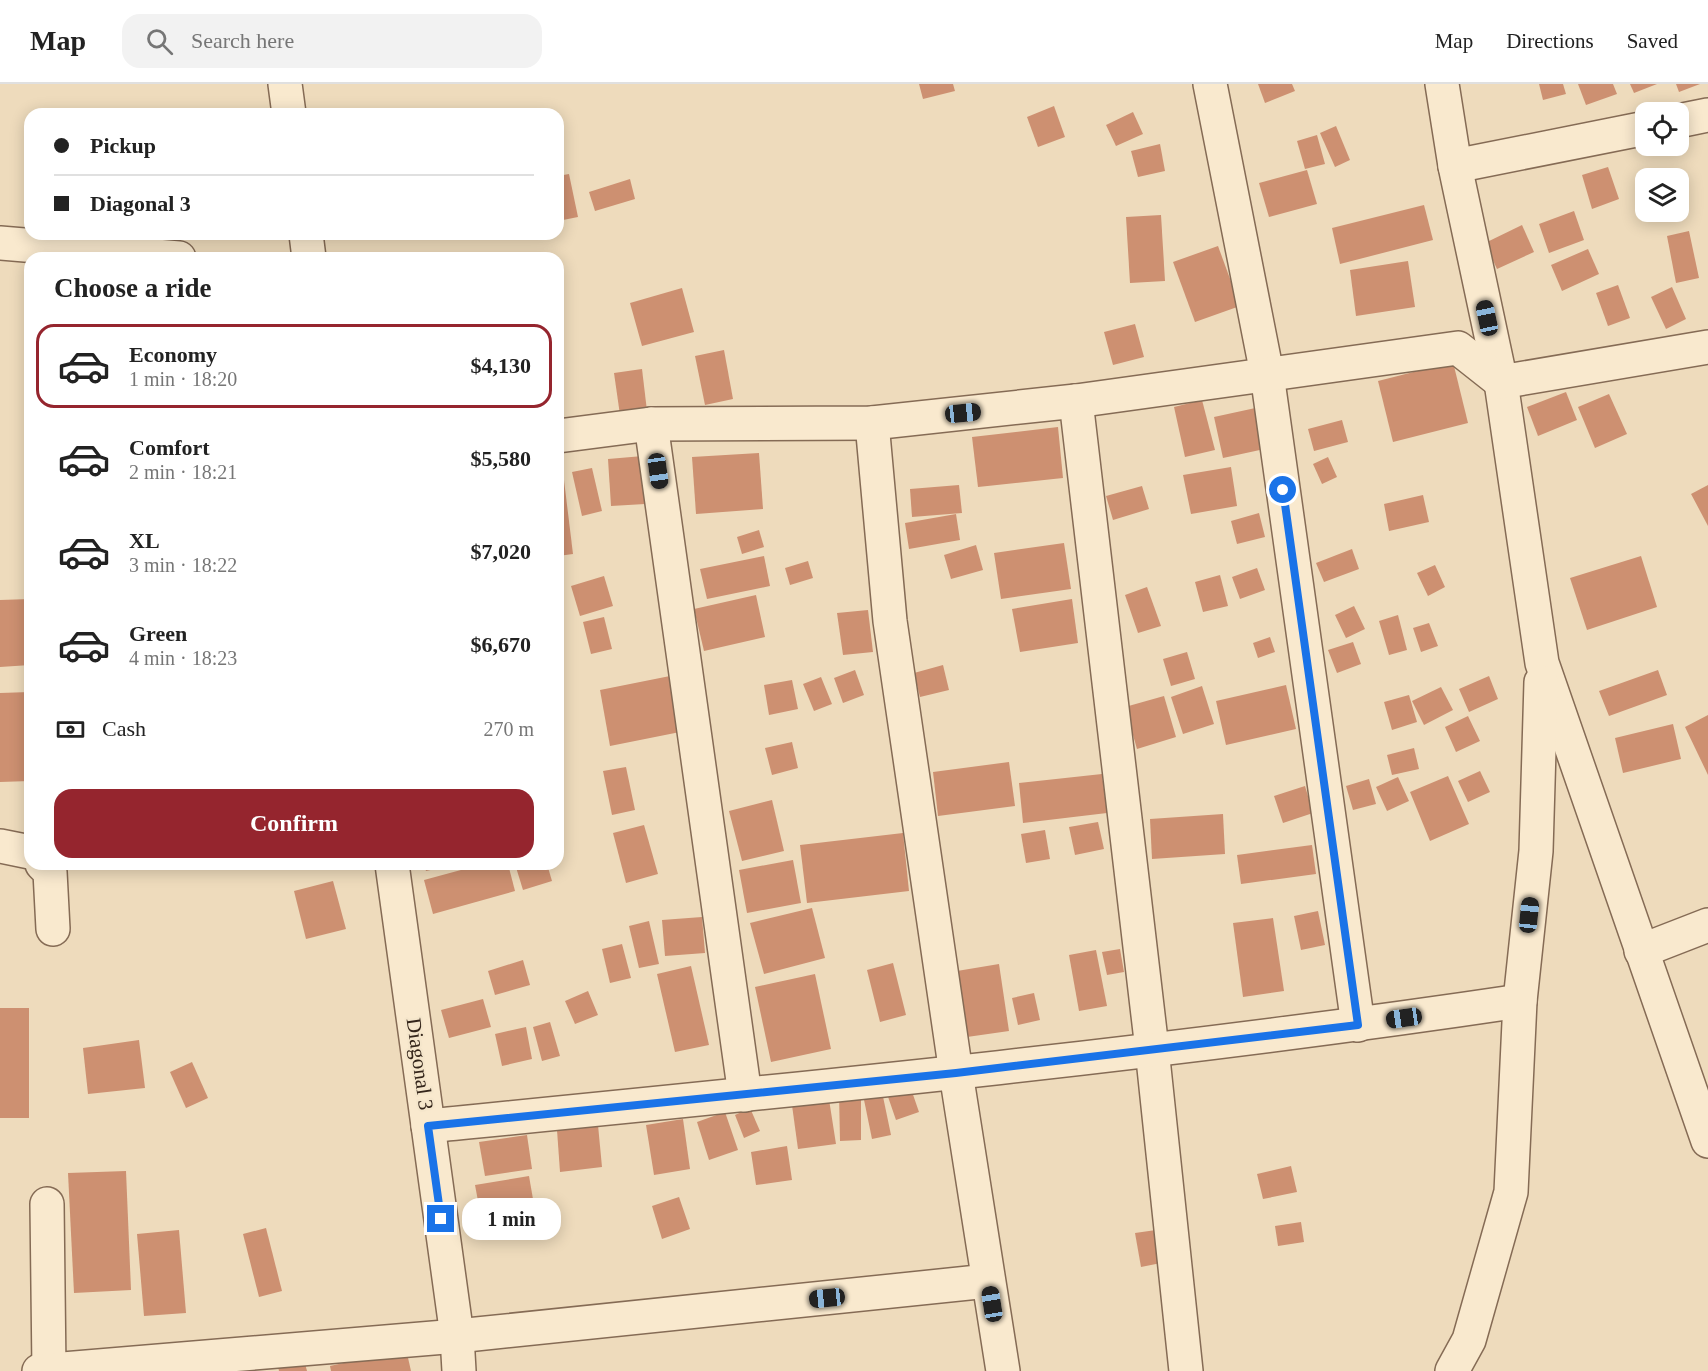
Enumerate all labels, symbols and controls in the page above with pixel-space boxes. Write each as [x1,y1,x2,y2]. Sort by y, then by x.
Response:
search box [122,14,542,68]
text: Map [30,25,86,56]
icon: search [143,25,176,58]
text: Search here [191,28,294,53]
text: Map [1435,29,1473,53]
text: Directions [1506,29,1594,53]
text: Saved [1627,29,1678,53]
map controls [1635,102,1689,222]
button: locate [1635,102,1689,156]
text: Pickup [90,133,156,158]
button: layers [1635,168,1689,222]
text: Diagonal 3 [90,191,191,216]
text: Choose a ride [54,273,212,303]
car [1474,299,1500,337]
icon: car [57,339,111,393]
text: Economy [129,342,217,367]
text: $4,130 [471,353,531,378]
text: 1 min · 18:20 [129,368,237,390]
car [944,402,982,424]
icon: car [57,432,111,486]
text: Comfort [129,435,210,460]
text: $5,580 [471,446,531,471]
car [647,452,669,490]
text: 2 min · 18:21 [129,461,237,483]
route start [1269,476,1296,503]
icon: car [57,525,111,579]
text: XL [129,528,160,553]
text: $7,020 [471,539,531,564]
text: 3 min · 18:22 [129,554,237,576]
icon: car [57,618,111,672]
text: Green [129,621,187,646]
text: $6,670 [471,632,531,657]
text: 4 min · 18:23 [129,647,237,669]
icon: cash [54,713,87,746]
text: Cash [102,716,146,741]
text: 270 m [483,718,534,740]
button: Confirm [54,789,534,858]
car [1518,896,1540,934]
car [1385,1007,1423,1029]
street label: Diagonal 3 [402,1016,438,1112]
callout: 1 min [462,1198,561,1240]
route end [427,1205,454,1232]
text: 1 min [487,1208,536,1230]
car [980,1285,1004,1323]
car [808,1287,846,1309]

